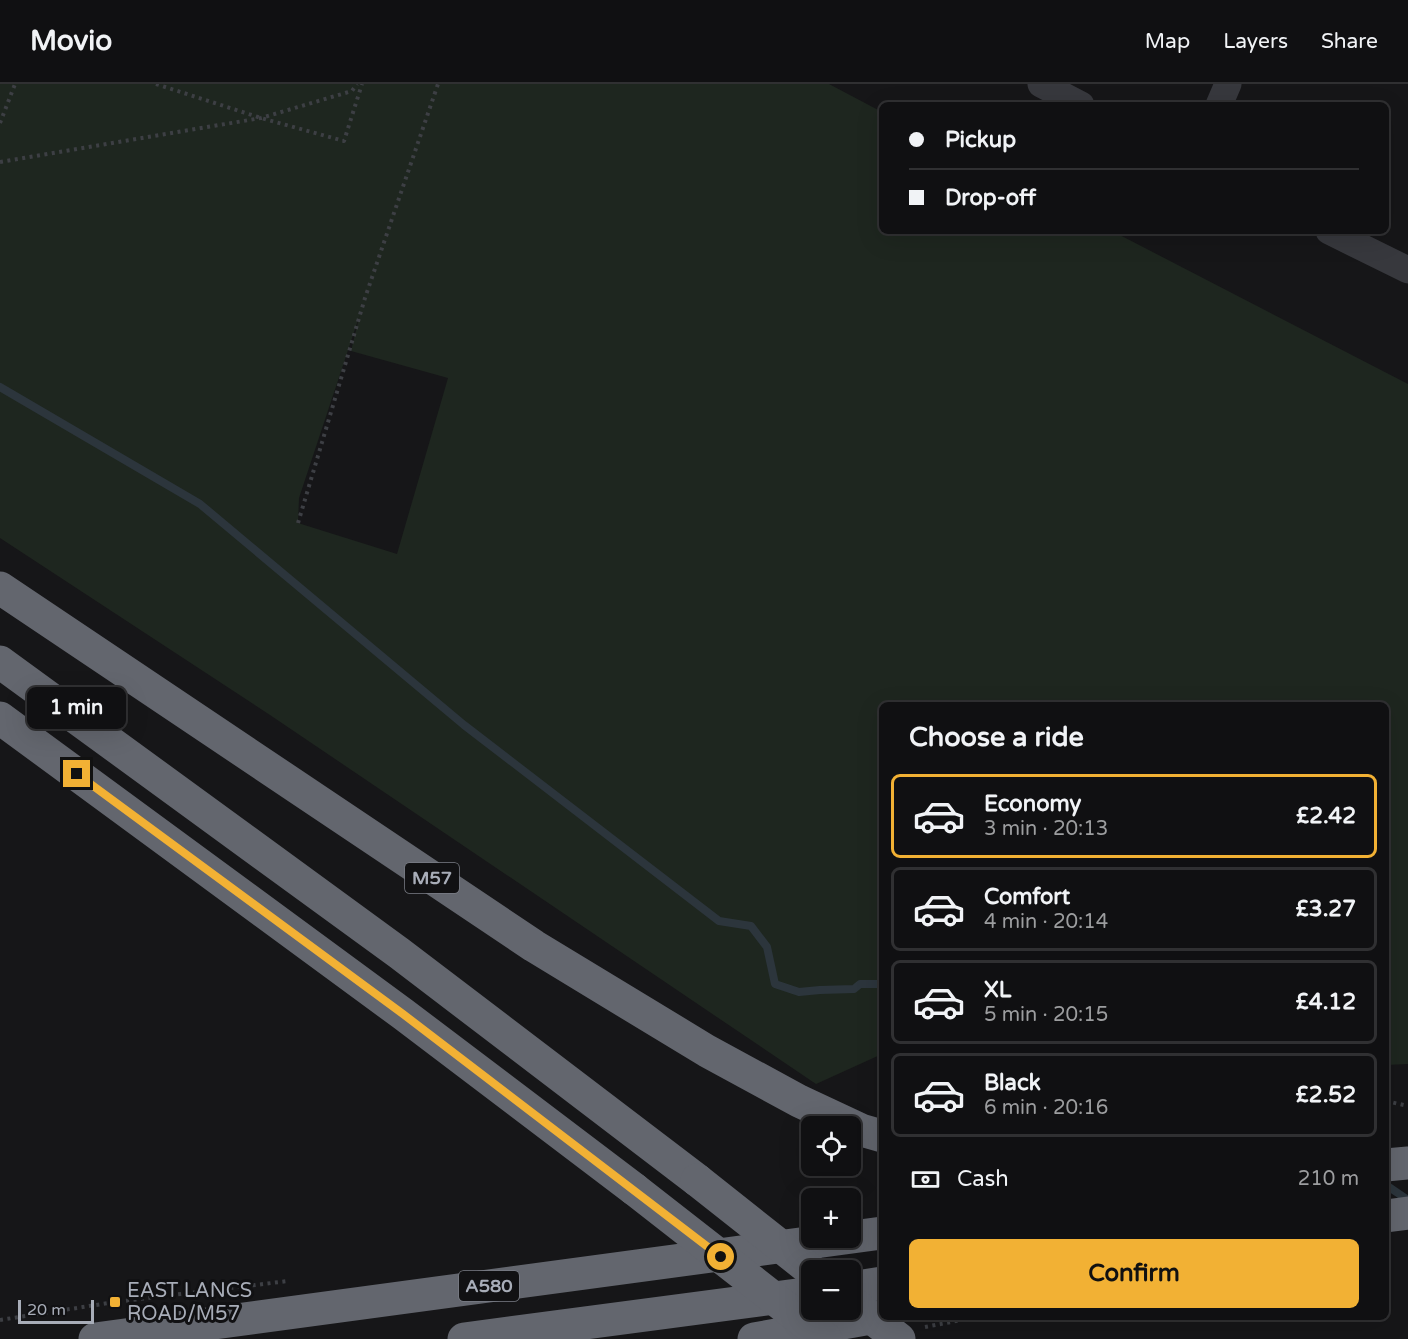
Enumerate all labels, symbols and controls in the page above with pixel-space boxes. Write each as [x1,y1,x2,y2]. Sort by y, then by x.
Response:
text: Movio [30,24,112,58]
text: Map [1145,29,1190,54]
text: Layers [1223,29,1288,54]
text: Share [1321,29,1378,54]
text: Pickup [945,127,1016,153]
text: Drop-off [945,185,1036,211]
callout: 1 min [28,687,127,729]
text: 1 min [50,696,103,720]
text: Choose a ride [909,721,1084,754]
route end [63,760,90,787]
icon: car [912,789,966,843]
text: Economy [984,791,1081,817]
text: £2.42 [1296,803,1356,829]
text: 3 min · 20:13 [984,817,1108,841]
road number: M57 [405,863,459,893]
icon: car [912,882,966,936]
text: Comfort [984,884,1070,910]
text: £3.27 [1296,896,1356,922]
text: 4 min · 20:14 [984,910,1108,934]
icon: car [912,975,966,1029]
text: XL [984,977,1011,1003]
text: £4.12 [1296,989,1356,1015]
text: 5 min · 20:15 [984,1003,1108,1027]
icon: car [912,1068,966,1122]
text: Black [984,1070,1041,1096]
text: £2.52 [1296,1082,1356,1108]
text: 6 min · 20:16 [984,1096,1108,1120]
map controls [801,1116,861,1320]
button: locate [801,1116,861,1176]
icon: cash [909,1163,942,1196]
text: Cash [957,1166,1009,1192]
text: 210 m [1298,1167,1359,1191]
button: + [801,1188,861,1248]
button: Confirm [909,1239,1359,1308]
route start [707,1243,734,1270]
button: − [801,1260,861,1320]
road number: A580 [459,1271,519,1301]
place label: EAST LANCS ROAD/M57 [127,1279,252,1326]
marker: EAST LANCS ROAD/M57 [108,1295,122,1309]
scale bar [18,1297,94,1324]
text: 20 m [27,1300,66,1320]

